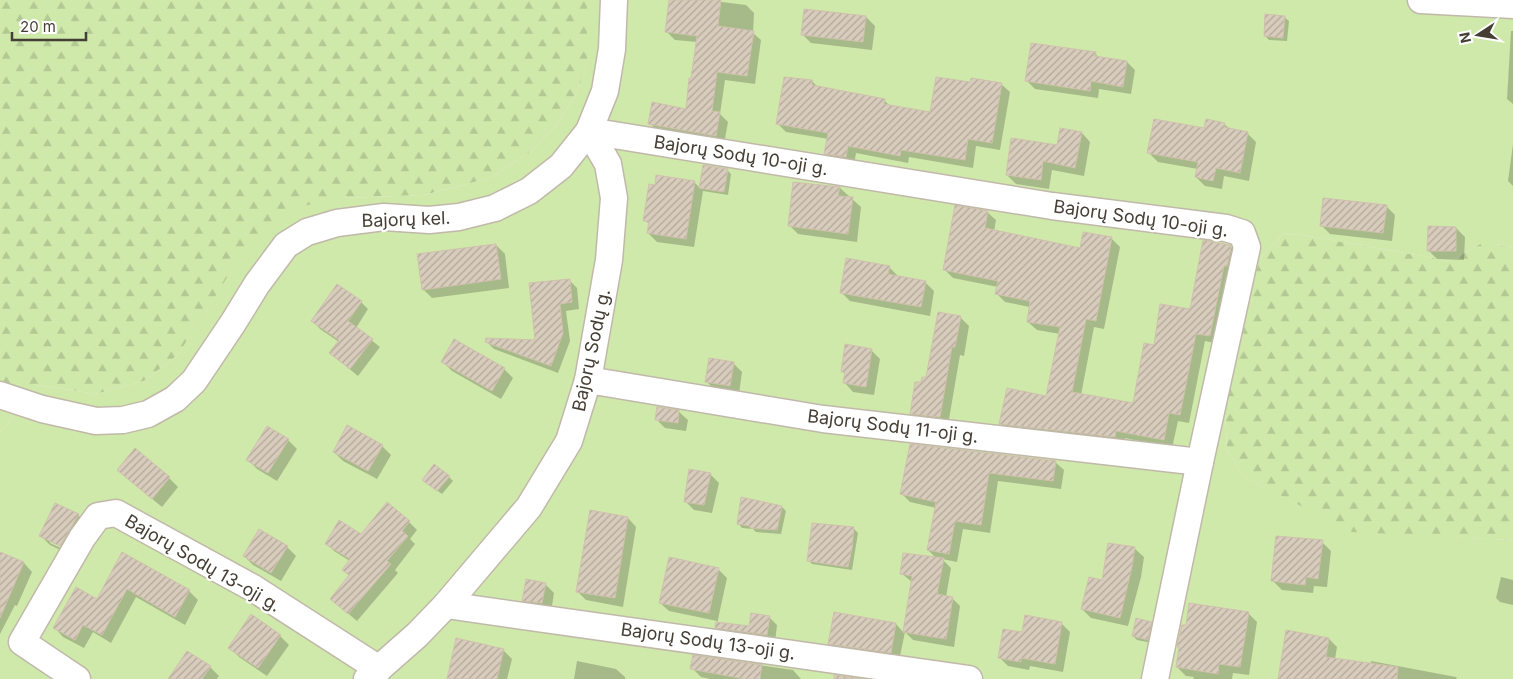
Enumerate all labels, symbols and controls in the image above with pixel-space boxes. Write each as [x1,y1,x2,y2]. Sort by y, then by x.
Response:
scale bar [12,10,86,42]
north arrow [1453,10,1503,60]
text: 20 m [20,17,56,36]
text: N [1455,31,1474,45]
street label: Bajorų Sodų 10-oji g. [652,131,830,179]
street label: Bajorų Sodų 10-oji g. [1052,195,1230,241]
street label: Bajorų kel. [361,207,451,231]
street label: Bajorų Sodų g. [568,287,614,413]
street label: Bajorų Sodų 11-oji g. [806,405,980,447]
street label: Bajorų Sodų 13-oji g. [121,510,285,616]
street label: Bajorų Sodų 13-oji g. [619,618,797,664]

